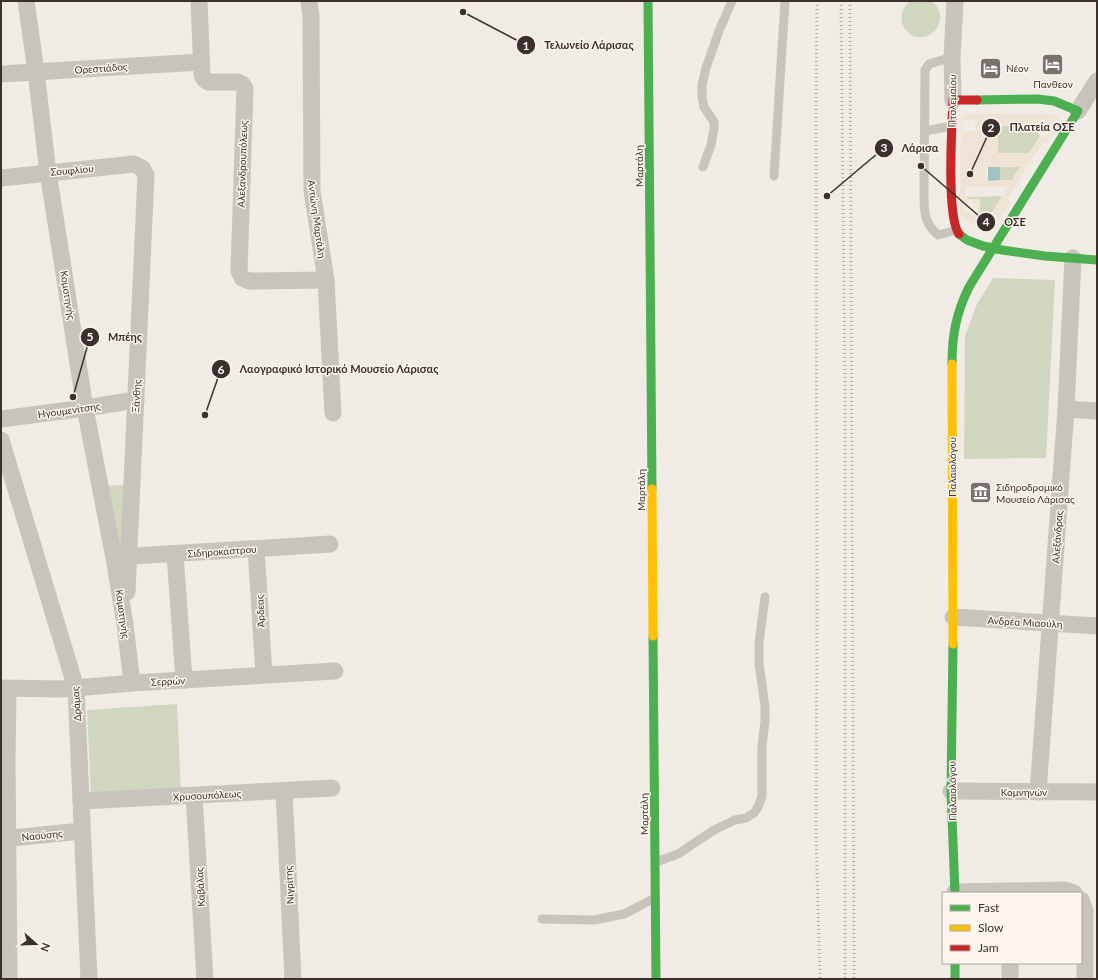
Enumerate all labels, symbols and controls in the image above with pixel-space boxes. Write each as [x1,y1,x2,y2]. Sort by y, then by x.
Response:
callout: Τελωνείο Λάρισας [516,34,642,57]
text: 1 [523,38,530,53]
text: Τελωνείο Λάρισας [544,38,634,51]
hotel icon: Πανθεον [1040,51,1066,77]
hotel icon: Νέον [977,55,1003,81]
street label: Ορεστιάδος [74,60,128,76]
place label: Νέον [1006,62,1029,74]
street label: Πτολεμαίου [946,74,958,128]
place label: Πανθεον [1033,78,1073,90]
callout: Πλατεία ΟΣΕ [981,116,1082,139]
street label: Αλεξανδρουπόλεως [234,120,250,208]
text: 2 [988,120,995,135]
text: Πλατεία ΟΣΕ [1009,120,1075,133]
callout: Λάρισα [874,137,947,160]
text: 3 [881,140,888,155]
text: Λάρισα [901,141,939,154]
street label: Μαρτάλη [633,145,645,187]
street label: Σουφλίου [50,162,94,178]
street label: Αντώνη Μαρτάλη [306,179,328,259]
callout: ΟΣΕ [976,211,1034,234]
text: 4 [983,214,990,229]
text: ΟΣΕ [1004,215,1026,228]
street label: Κομοτηνής [58,270,78,321]
callout: Μπέης [80,325,150,348]
text: 5 [87,329,94,344]
text: Μπέης [108,330,143,343]
callout: Λαογραφικό Ιστορικό Μουσείο Λάρισας [211,358,446,381]
text: 6 [218,362,225,377]
text: Λαογραφικό Ιστορικό Μουσείο Λάρισας [239,362,439,375]
street label: Ξάνθης [129,379,143,413]
street label: Ηγουμενίτσης [37,400,101,420]
street label: Παλαιολόγου [946,437,958,497]
street label: Μαρτάλη [635,469,647,511]
museum icon: Σιδηροδρομικό Μουσείο Λάρισας [968,480,994,506]
place label: Σιδηροδρομικό Μουσείο Λάρισας [996,481,1075,505]
street label: Αλεξάνδρας [1049,510,1065,564]
street label: Σιδηροκάστρου [187,543,257,559]
street label: Κομοτηνής [114,589,132,640]
street label: Άρδεας [253,594,267,628]
street label: Ανδρέα Μιαούλη [987,614,1063,630]
street label: Σερρών [150,674,186,688]
street label: Δράμας [69,686,83,722]
street label: Παλαιολόγου [945,761,959,821]
street label: Κομνηνών [1001,786,1047,798]
street label: Χρυσουπόλεως [173,787,242,803]
street label: Μαρτάλη [638,793,650,835]
street label: Ναούσης [21,827,63,843]
street label: Νιγρίτης [282,865,296,905]
street label: Καβάλας [193,867,207,907]
legend [942,892,1082,964]
text: Fast [978,900,1000,915]
text: Slow [978,920,1004,935]
north arrow [16,924,56,964]
text: Jam [978,940,999,955]
text: N [38,941,53,954]

